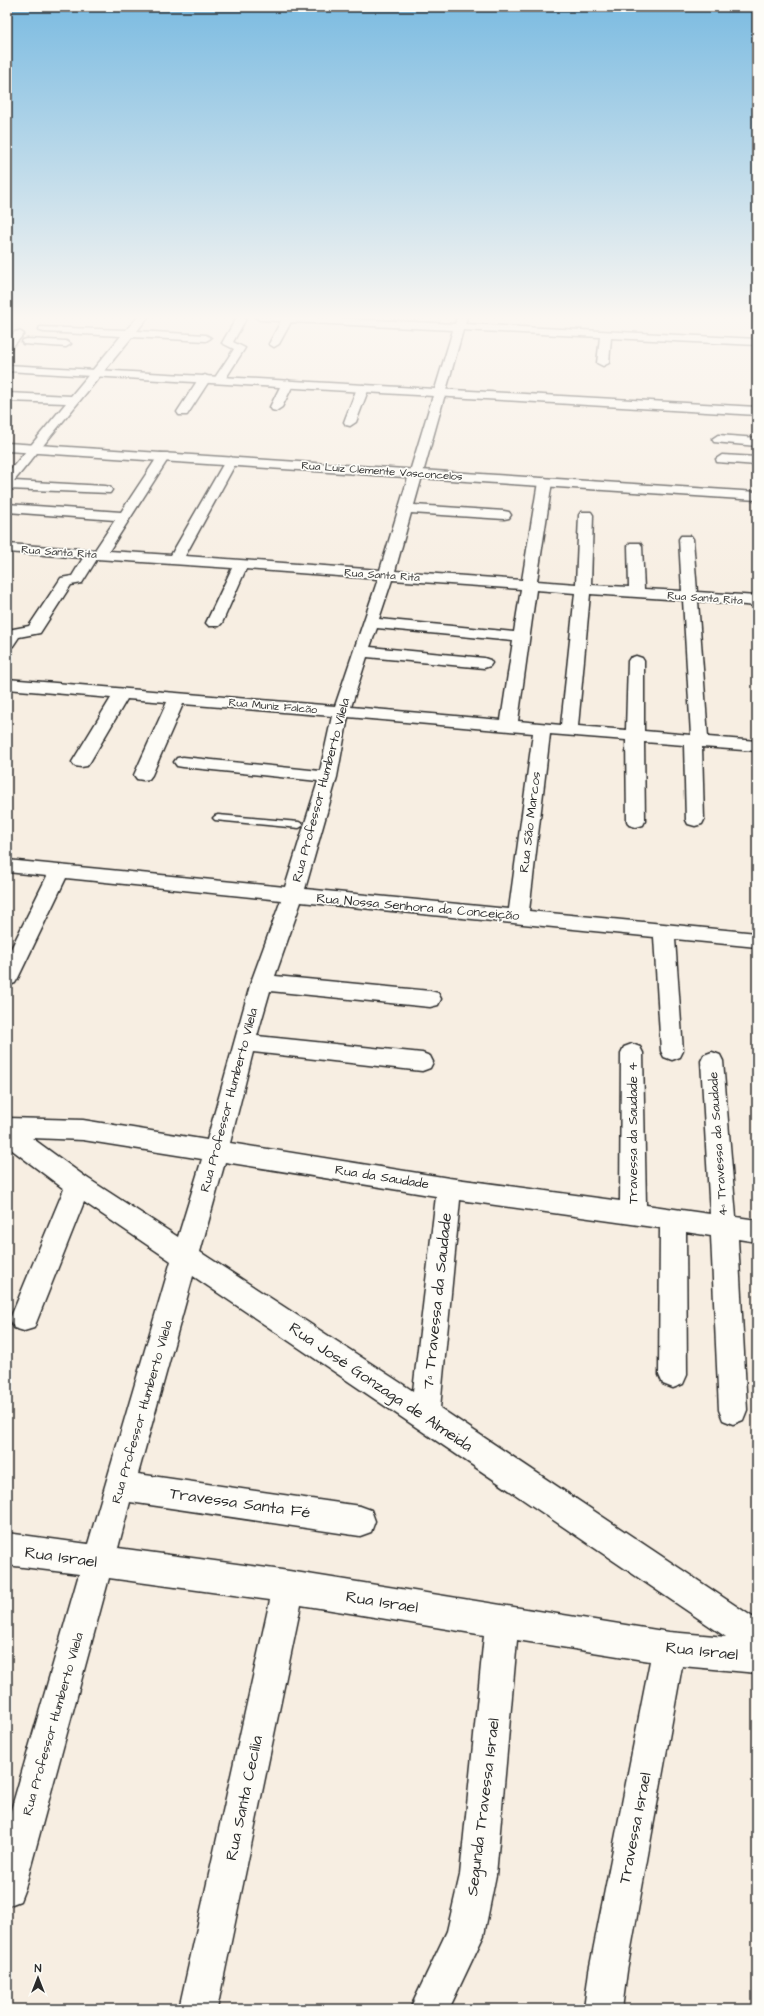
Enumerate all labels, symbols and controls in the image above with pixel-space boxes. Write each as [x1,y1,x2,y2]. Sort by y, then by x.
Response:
street label: Rua Luiz Clemente Vasconcelos [301,458,464,484]
street label: Rua Santa Rita [21,542,98,562]
street label: Rua Santa Rita [344,565,421,585]
street label: Rua Santa Rita [667,588,744,608]
street label: Rua Muniz Falcão [228,695,319,717]
street label: Rua Professor Humberto Vilela [288,696,354,884]
street label: Rua São Marcos [515,770,545,874]
street label: Rua Nossa Senhora da Conceição [316,889,521,925]
street label: Rua Professor Humberto Vilela [196,1006,262,1194]
street label: Travessa da Saudade 4 [624,1062,642,1204]
street label: 4ª Travessa da Saudade [704,1071,732,1217]
street label: Rua da Saudade [334,1161,430,1193]
street label: 7ª Travessa da Saudade [417,1211,457,1390]
street label: Rua José Gonzaga de Almeida [284,1317,477,1458]
street label: Rua Professor Humberto Vilela [107,1318,177,1506]
street label: Travessa Santa Fé [168,1482,312,1524]
street label: Rua Israel [23,1541,99,1573]
street label: Rua Israel [344,1585,420,1619]
street label: Rua Professor Humberto Vilela [18,1630,88,1818]
street label: Rua Israel [665,1636,739,1666]
street label: Segunda Travessa Israel [461,1717,506,1897]
street label: Rua Santa Cecília [220,1734,268,1862]
street label: Travessa Israel [613,1770,657,1886]
north arrow [18,1958,58,1998]
text: N [35,1961,42,1976]

